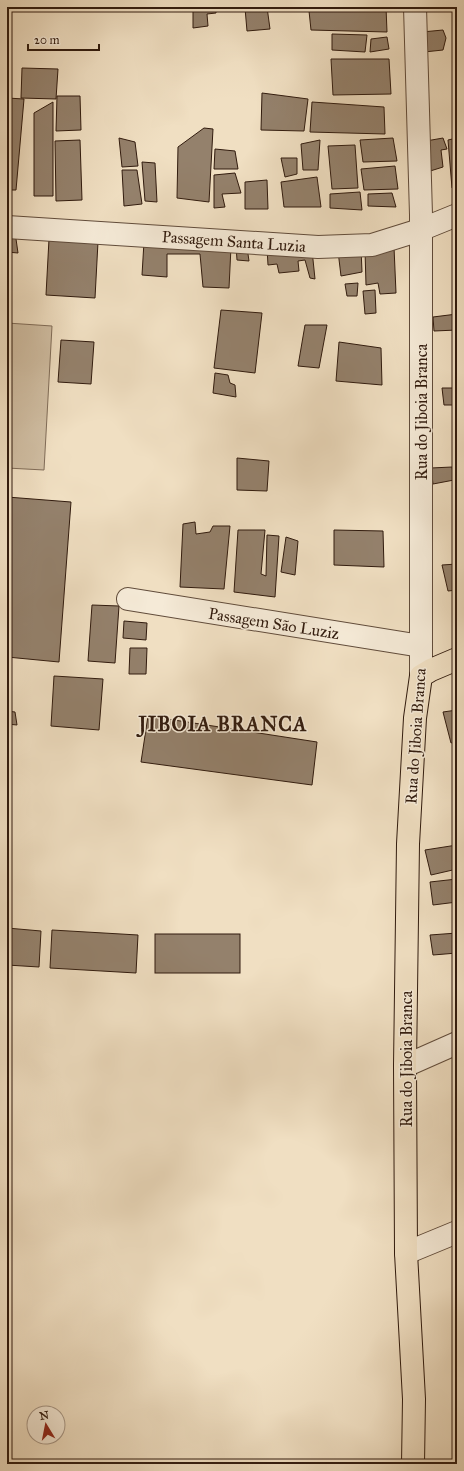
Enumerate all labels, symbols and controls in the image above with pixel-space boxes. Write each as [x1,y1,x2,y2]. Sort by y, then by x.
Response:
scale bar [28,26,99,52]
text: 20 m [34,33,60,47]
street label: Passagem Santa Luzia [161,227,307,257]
street label: Rua do Jiboia Branca [412,344,432,480]
street label: Passagem São Luziz [207,604,341,644]
street label: Rua do Jiboia Branca [401,667,431,805]
district label: JIBOIA BRANCA [136,712,307,738]
street label: Rua do Jiboia Branca [397,991,417,1127]
north arrow [26,1405,66,1445]
text: N [39,1408,51,1423]

